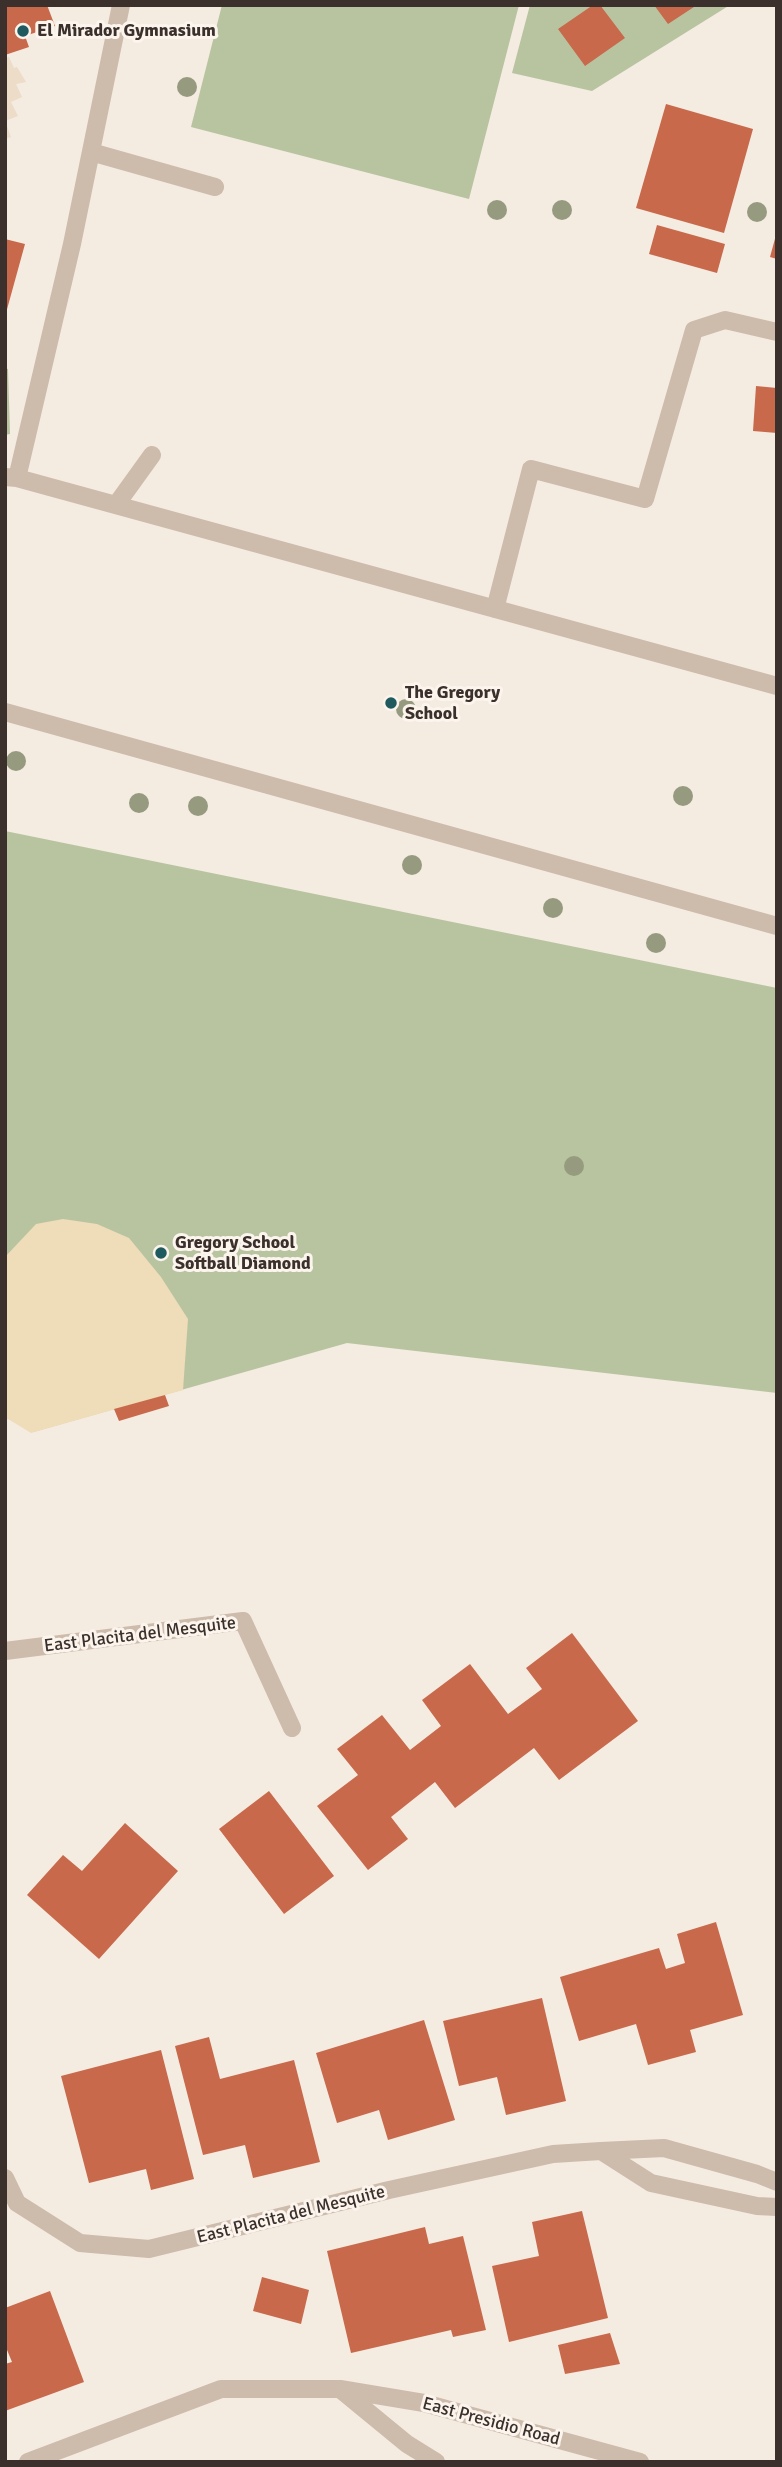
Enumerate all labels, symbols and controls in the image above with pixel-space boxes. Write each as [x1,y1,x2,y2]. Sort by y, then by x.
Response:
place label: El Mirador Gymnasium [37,20,216,42]
marker: El Mirador Gymnasium [15,23,31,39]
place label: The Gregory School [405,682,500,724]
marker: The Gregory School [383,695,399,711]
place label: Gregory School Softball Diamond [175,1232,311,1274]
marker: Gregory School Softball Diamond [153,1245,169,1261]
street label: East Placita del Mesquite [43,1613,237,1657]
street label: East Placita del Mesquite [195,2181,387,2249]
street label: East Presidio Road [420,2393,562,2451]

